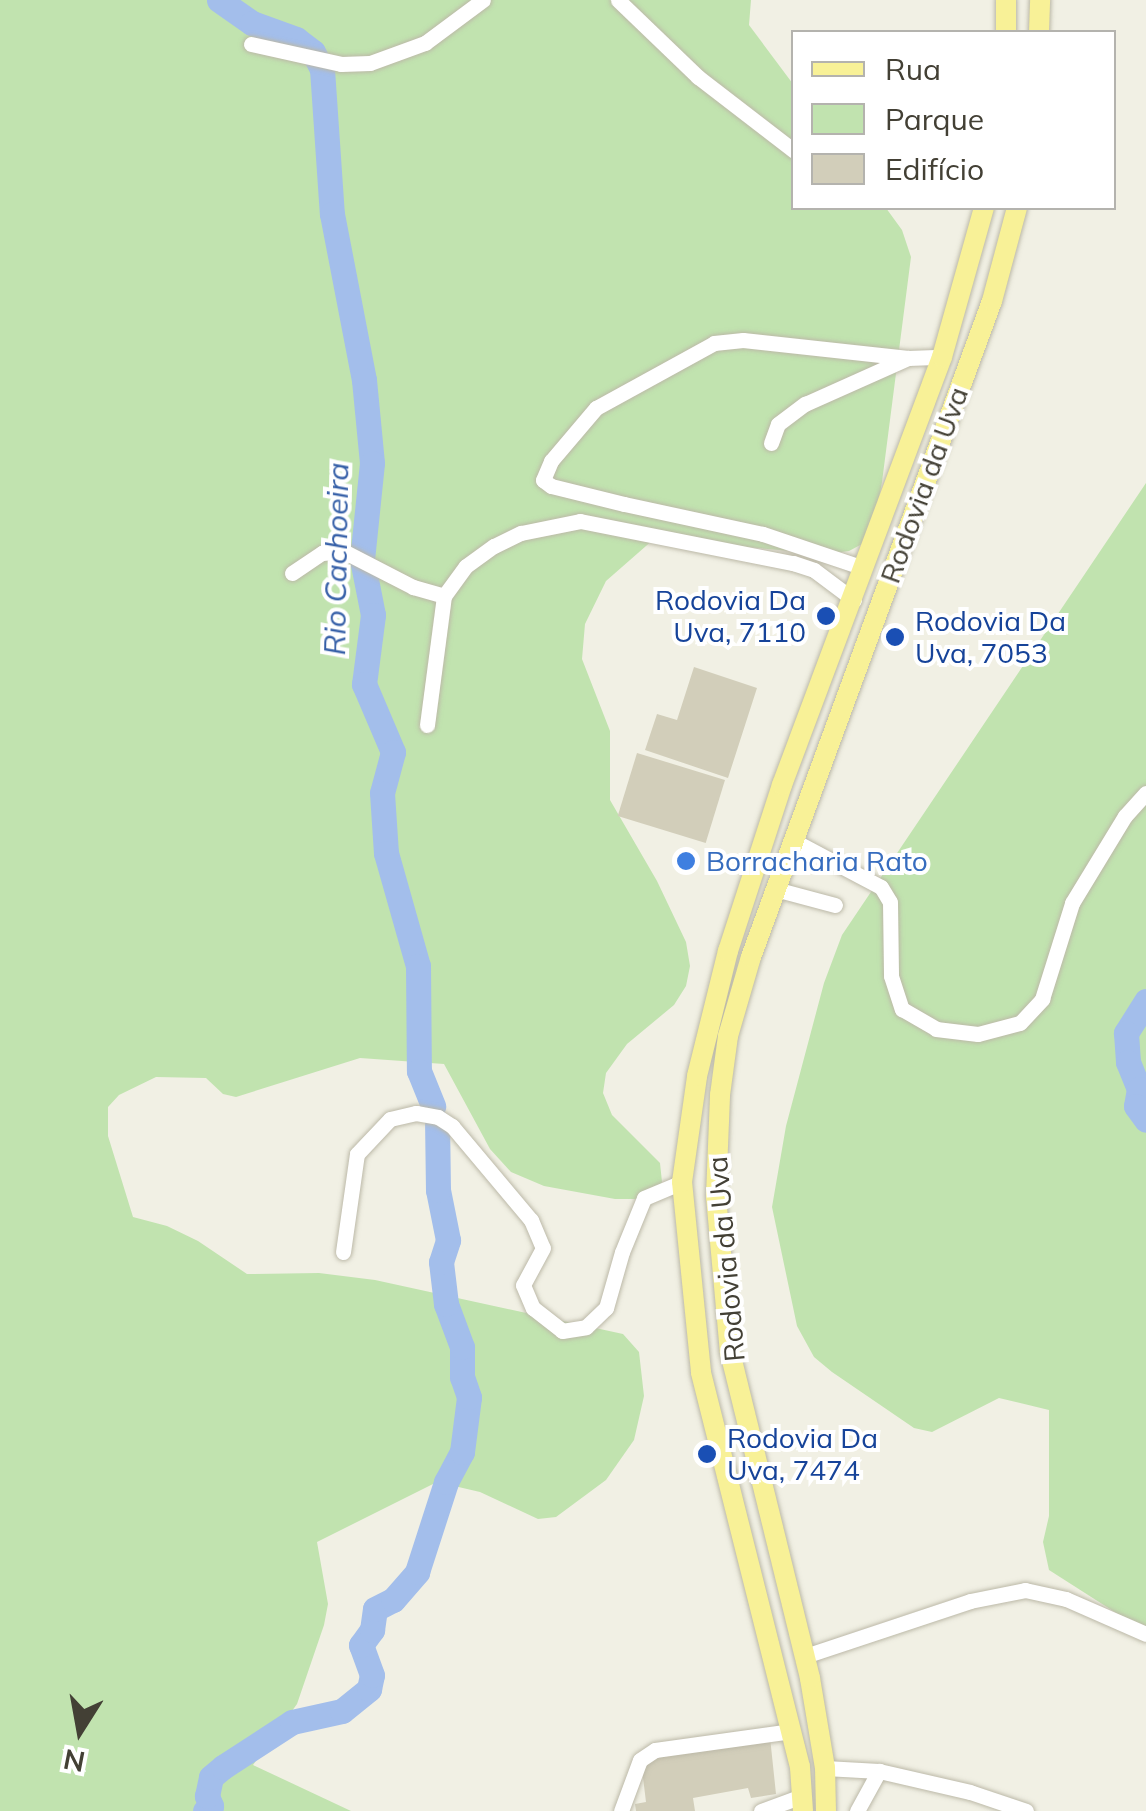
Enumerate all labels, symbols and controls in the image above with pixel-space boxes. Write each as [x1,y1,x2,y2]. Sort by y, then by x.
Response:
legend [791,30,1116,210]
text: Rua [885,50,941,88]
text: Parque [885,100,984,138]
text: Edifício [885,150,984,188]
street label: Rodovia da Uva [873,382,975,588]
water label: Rio Cachoeira [316,462,356,656]
place label: Rodovia Da Uva, 7110 [655,583,806,649]
place label: Rodovia Da Uva, 7053 [915,604,1066,670]
marker: Rodovia Da Uva, 7110 [815,605,837,627]
marker: Rodovia Da Uva, 7053 [884,626,906,648]
place label: Borracharia Rato [706,844,928,878]
marker: Borracharia Rato [675,850,697,872]
street label: Rodovia da Uva [700,1155,752,1363]
place label: Rodovia Da Uva, 7474 [727,1421,878,1487]
marker: Rodovia Da Uva, 7474 [696,1443,718,1465]
north arrow [30,1681,130,1781]
text: N [60,1742,88,1780]

